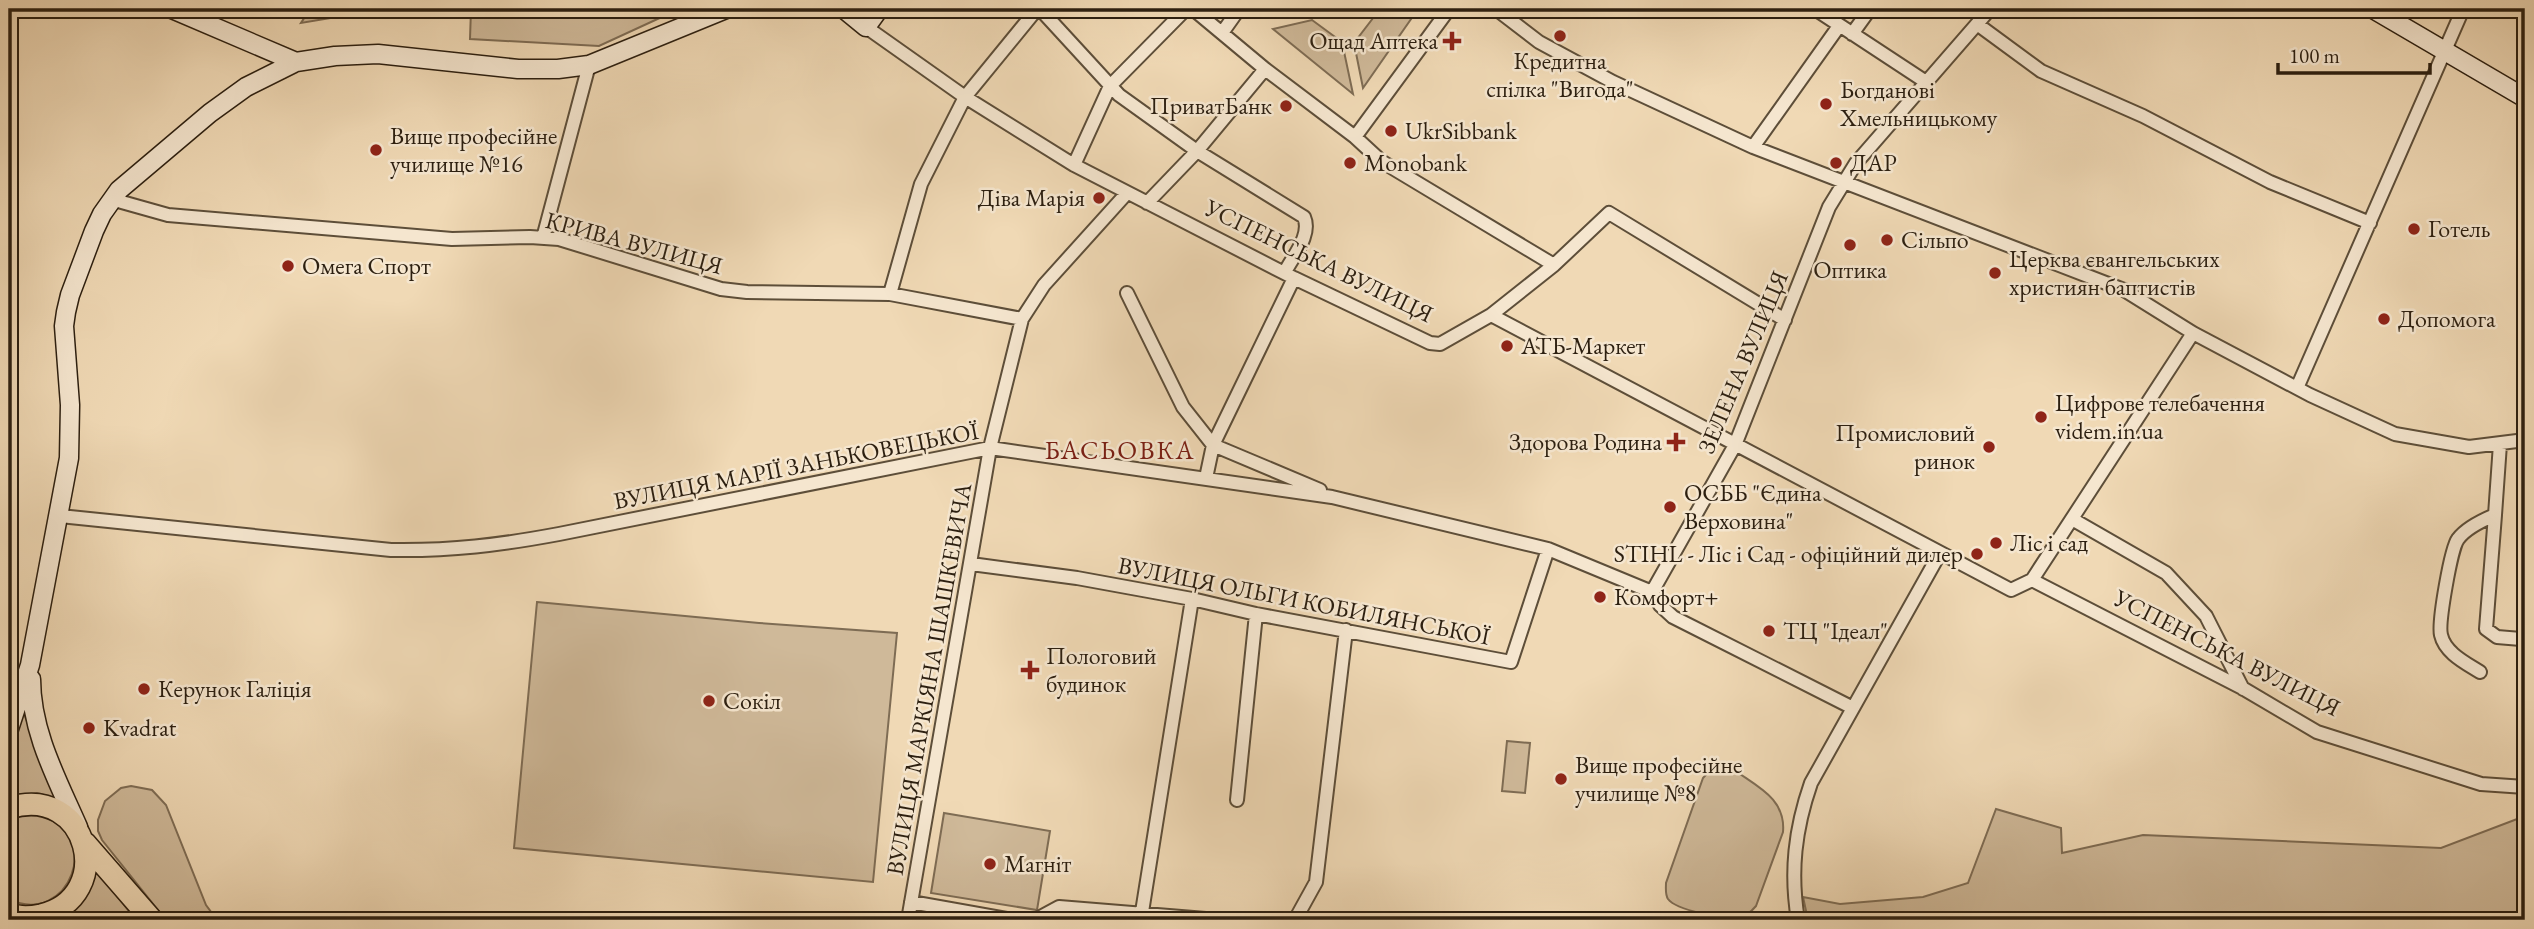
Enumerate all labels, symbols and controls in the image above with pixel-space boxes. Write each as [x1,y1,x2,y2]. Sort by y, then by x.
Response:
place label: Ощад Аптека [1309,25,1438,56]
marker: Кредитна спілка "Вигода" [1552,28,1568,44]
scale bar [2278,32,2431,76]
marker: Ощад Аптека [1444,33,1460,49]
text: 100 m [2289,42,2340,69]
place label: Кредитна спілка "Вигода" [1486,45,1634,104]
place label: Богданові Хмельницькому [1839,74,1998,133]
place label: ПриватБанк [1150,90,1273,121]
marker: Богданові Хмельницькому [1818,96,1834,112]
marker: ПриватБанк [1278,98,1294,114]
place label: UkrSibbank [1405,115,1518,146]
place label: Вище професійне училище №16 [390,120,557,179]
marker: UkrSibbank [1383,123,1399,139]
marker: Вище професійне училище №16 [368,142,384,158]
place label: Monobank [1364,147,1468,178]
place label: ДАР [1850,147,1897,178]
marker: Monobank [1342,155,1358,171]
marker: ДАР [1828,155,1844,171]
place label: Діва Марія [978,182,1085,213]
marker: Діва Марія [1091,190,1107,206]
street label: УСПЕНСЬКА ВУЛИЦЯ [1199,191,1438,329]
street label: КРИВА ВУЛИЦЯ [542,204,726,281]
place label: Готель [2428,213,2491,244]
marker: Готель [2406,221,2422,237]
place label: Сільпо [1901,224,1969,255]
marker: Сільпо [1879,232,1895,248]
marker: Оптика [1842,237,1858,253]
place label: Церква євангельських християн баптистів [2009,243,2220,302]
place label: Омега Спорт [302,250,431,281]
place label: Оптика [1813,254,1887,285]
marker: Омега Спорт [280,258,296,274]
marker: Церква євангельських християн баптистів [1987,265,2003,281]
street label: ЗЕЛЕНА ВУЛИЦЯ [1690,266,1795,458]
place label: Допомога [2398,303,2496,334]
marker: Допомога [2376,311,2392,327]
place label: АТБ-Маркет [1520,330,1646,361]
marker: АТБ-Маркет [1499,338,1515,354]
place label: Цифрове телебачення videm.in.ua [2055,387,2265,446]
marker: Цифрове телебачення videm.in.ua [2033,409,2049,425]
street label: ВУЛИЦЯ МАРІЇ ЗАНЬКОВЕЦЬКОЇ [611,415,981,516]
place label: Промисловий ринок [1835,417,1976,476]
place label: Здорова Родина [1509,426,1662,457]
district label: БАСЬОВКА [1044,433,1196,467]
marker: Здорова Родина [1668,434,1684,450]
marker: Промисловий ринок [1981,439,1997,455]
place label: ОСББ "Єдина Верховина" [1684,477,1822,536]
street label: ВУЛИЦЯ МАРКІЯНА ШАШКЕВИЧА [879,480,978,877]
marker: ОСББ "Єдина Верховина" [1662,499,1678,515]
place label: Ліс і сад [2010,527,2088,558]
marker: Ліс і сад [1988,535,2004,551]
place label: STIHL - Ліс і Сад - офіційний дилер [1614,538,1963,569]
marker: STIHL - Ліс і Сад - офіційний дилер [1969,546,1985,562]
street label: ВУЛИЦЯ ОЛЬГИ КОБИЛЯНСЬКОЇ [1116,549,1493,652]
place label: Комфорт+ [1614,581,1718,612]
street label: УСПЕНСЬКА ВУЛИЦЯ [2108,581,2346,723]
marker: Комфорт+ [1592,589,1608,605]
place label: ТЦ "Ідеал" [1783,615,1888,646]
marker: ТЦ "Ідеал" [1761,623,1777,639]
place label: Пологовий будинок [1046,640,1157,699]
marker: Пологовий будинок [1020,660,1040,680]
place label: Керунок Галіція [158,673,312,704]
marker: Керунок Галіція [136,681,152,697]
place label: Сокіл [723,685,781,716]
marker: Сокіл [701,693,717,709]
place label: Kvadrat [103,712,177,743]
marker: Kvadrat [81,720,97,736]
place label: Вище професійне училище №8 [1575,749,1742,808]
marker: Вище професійне училище №8 [1553,771,1569,787]
place label: Магніт [1004,848,1072,879]
marker: Магніт [982,856,998,872]

